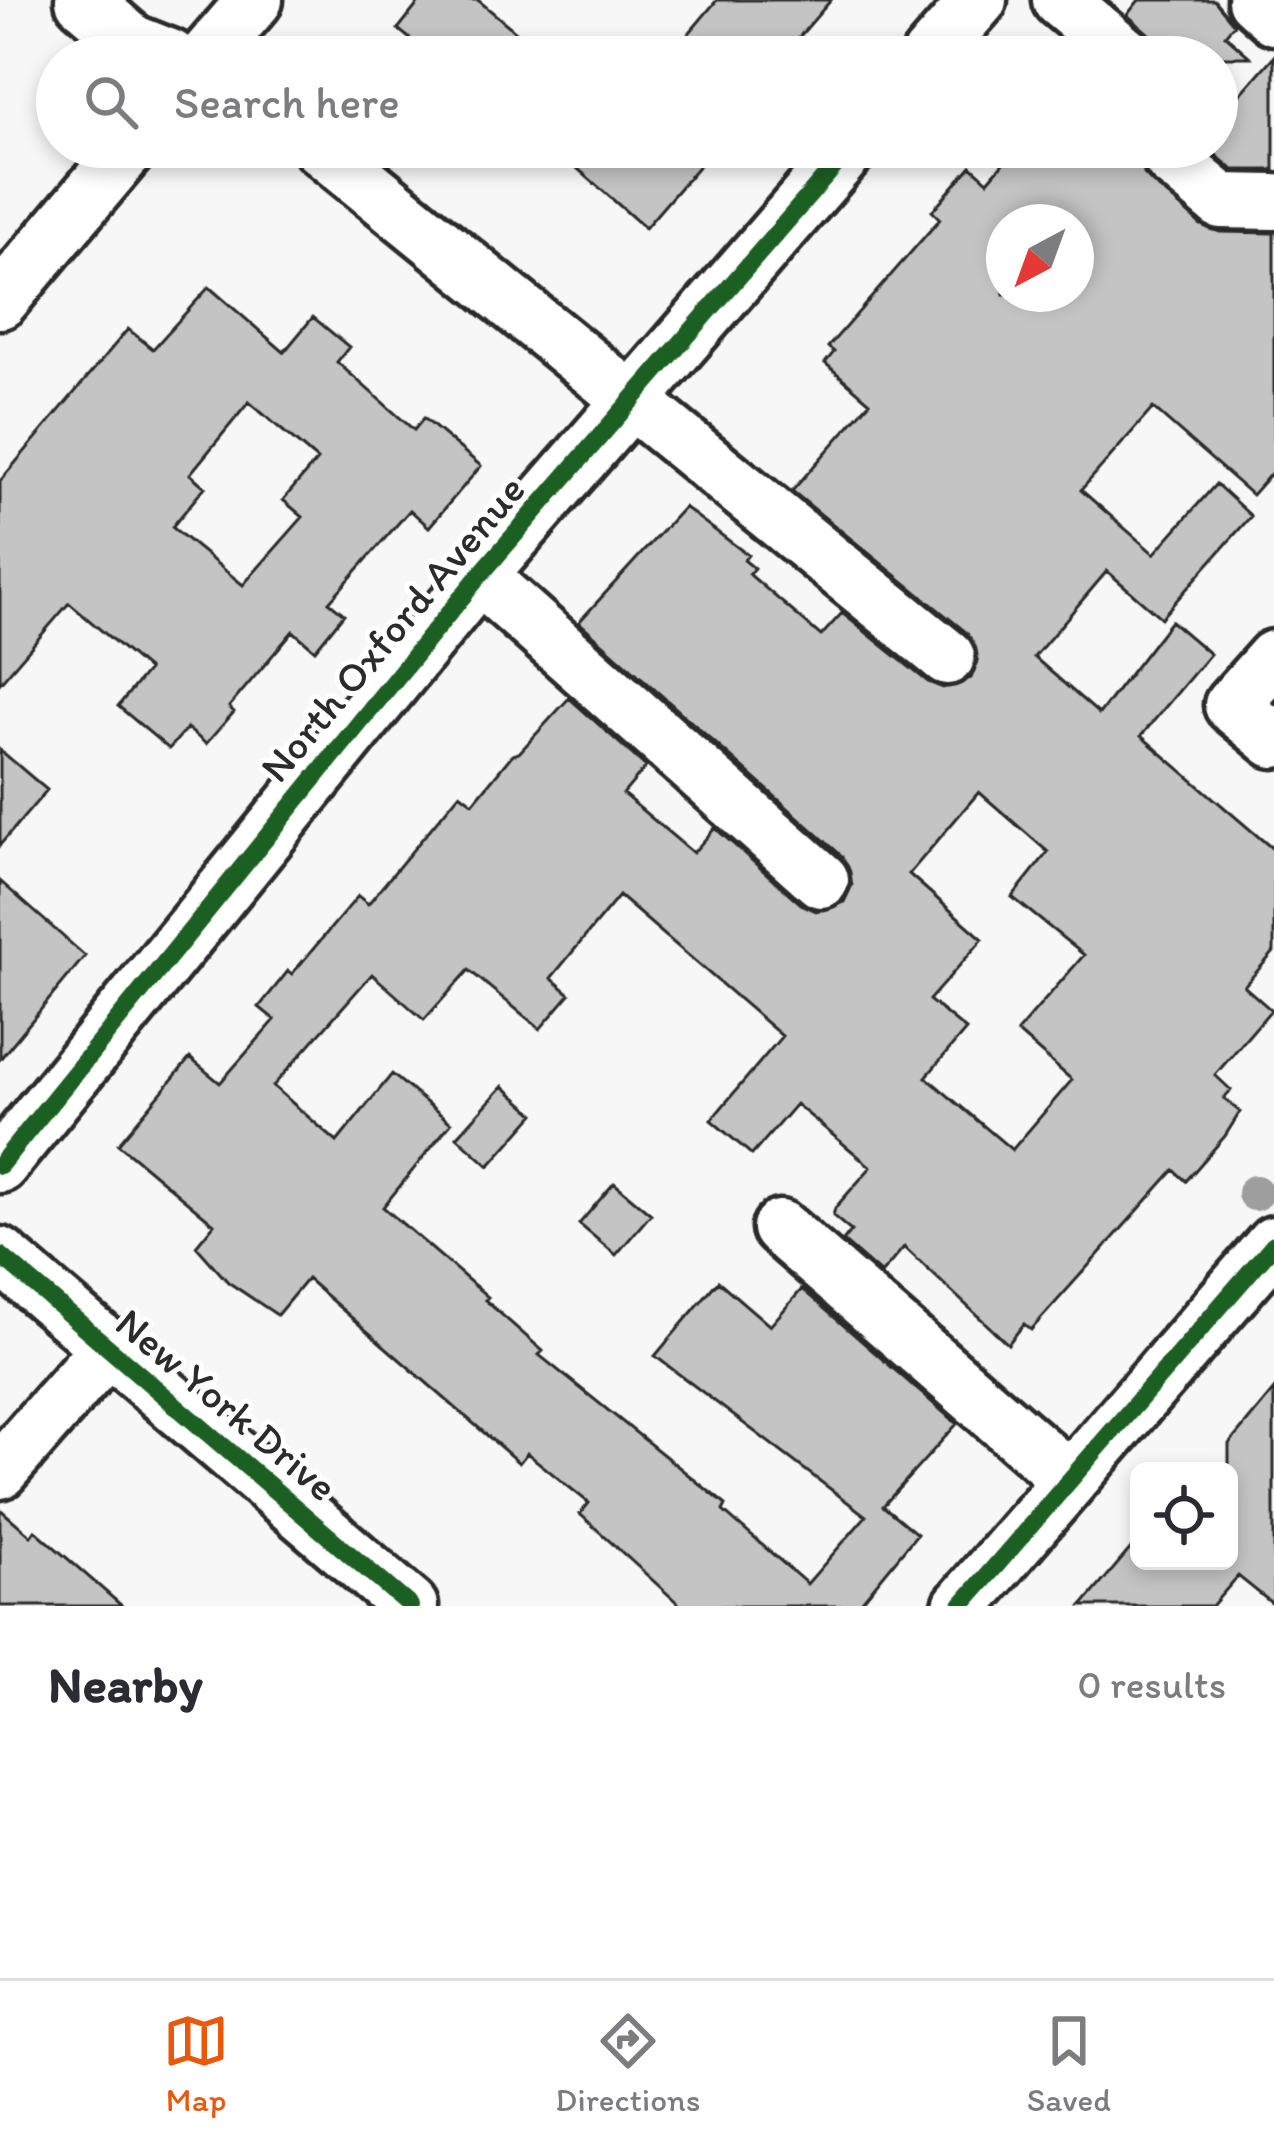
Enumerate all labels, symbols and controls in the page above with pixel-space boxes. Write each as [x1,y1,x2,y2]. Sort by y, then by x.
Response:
search box [36,36,1238,168]
icon: search [78,69,144,135]
text: Search here [174,75,400,129]
north arrow [986,204,1094,312]
street label: North Oxford Avenue [249,464,536,792]
street label: New York Drive [106,1297,348,1512]
map controls [1130,1462,1238,1570]
button: locate [1130,1462,1238,1570]
text: Nearby [48,1654,203,1715]
text: 0 results [1077,1661,1226,1708]
tab: Map [163,2008,229,2119]
tab: Directions [555,2008,700,2119]
tab: Saved [1027,2008,1111,2119]

